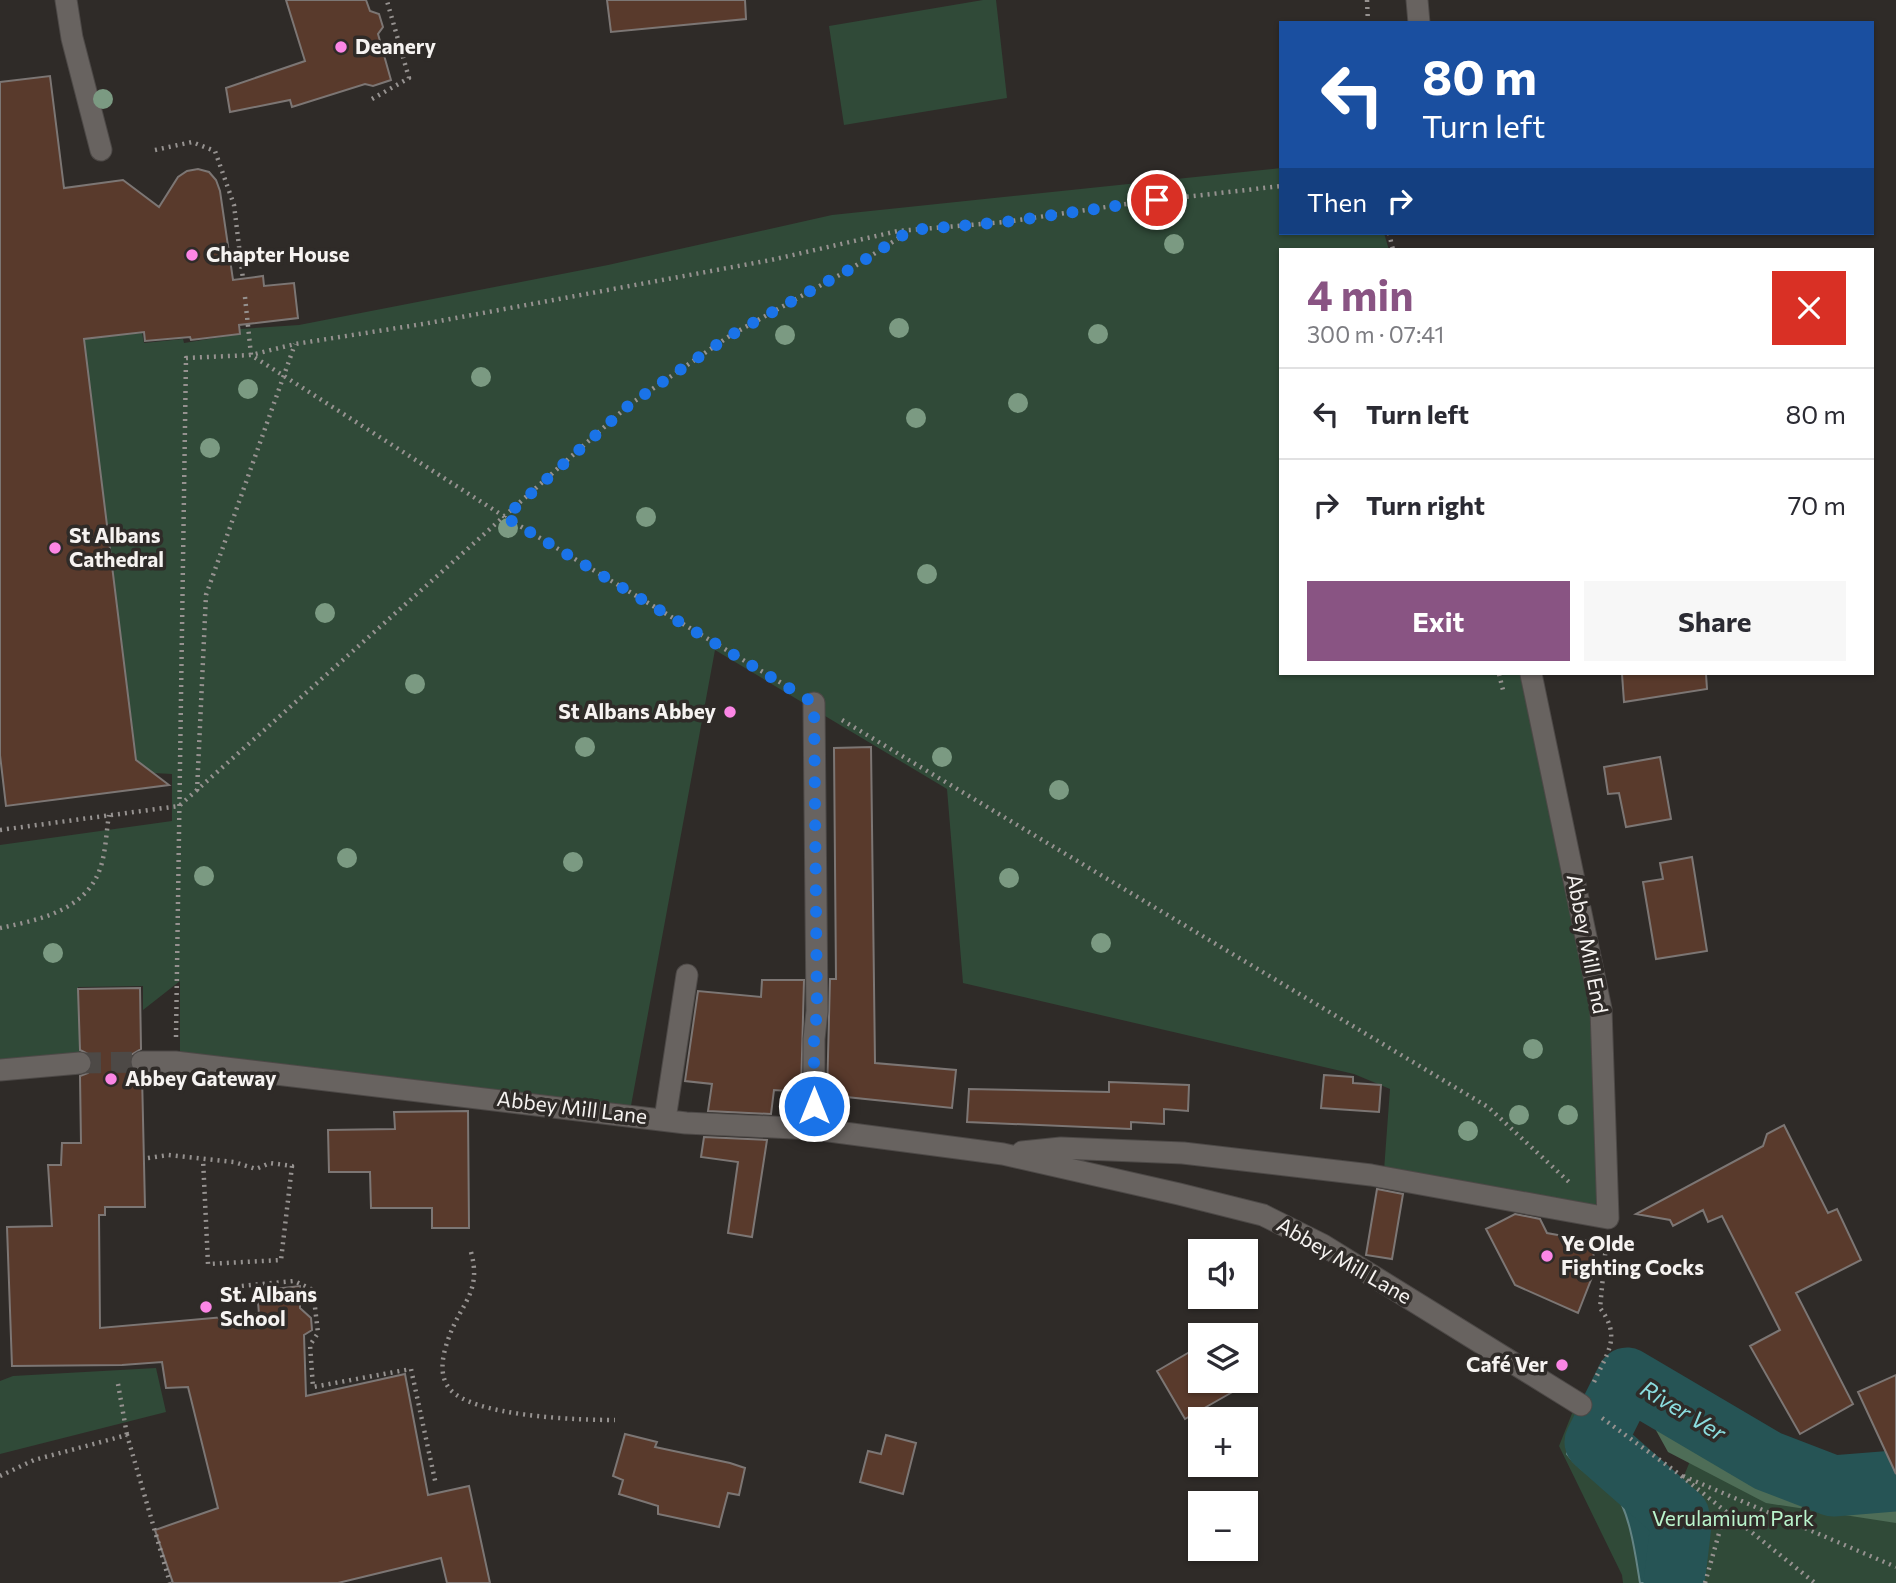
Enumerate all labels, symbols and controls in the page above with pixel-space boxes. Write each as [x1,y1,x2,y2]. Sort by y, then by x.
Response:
place label: Deanery [355,33,436,58]
marker: Deanery [333,39,349,55]
text: 80 m [1422,45,1537,105]
icon: left [1307,49,1398,140]
text: Turn left [1422,105,1546,145]
pin [1127,170,1187,230]
icon: arrive [1138,181,1176,219]
icon: right [1381,182,1419,220]
text: Then [1307,186,1367,217]
place label: Chapter House [206,241,350,266]
marker: Chapter House [184,247,200,263]
text: 4 min [1307,268,1413,320]
button: close [1772,271,1846,345]
text: 300 m · 07:41 [1307,320,1444,348]
icon: left [1307,395,1345,433]
text: Turn left [1366,398,1469,429]
text: 80 m [1786,398,1846,429]
icon: right [1307,486,1345,524]
text: Turn right [1366,489,1485,520]
text: 70 m [1788,489,1846,520]
place label: St Albans Cathedral [69,522,164,571]
marker: St Albans Cathedral [47,540,63,556]
button: Exit [1307,581,1570,661]
button: Share [1584,581,1846,661]
place label: St Albans Abbey [558,698,716,723]
marker: St Albans Abbey [722,704,738,720]
street label: Abbey Mill End [1563,872,1614,1016]
place label: Abbey Gateway [125,1065,277,1090]
position arrow [777,1069,851,1143]
marker: Abbey Gateway [103,1071,119,1087]
street label: Abbey Mill Lane [496,1085,649,1128]
street label: Abbey Mill Lane [1273,1211,1417,1308]
place label: Ye Olde Fighting Cocks [1561,1230,1704,1279]
map controls [1188,1239,1258,1561]
button: sound [1188,1239,1258,1309]
marker: Ye Olde Fighting Cocks [1539,1248,1555,1264]
place label: St. Albans School [220,1281,317,1330]
marker: St. Albans School [198,1299,214,1315]
button: layers [1188,1323,1258,1393]
place label: Café Ver [1466,1351,1548,1376]
marker: Café Ver [1554,1357,1570,1373]
water label: River Ver [1636,1374,1732,1447]
button: + [1188,1407,1258,1477]
button: − [1188,1491,1258,1561]
park label: Verulamium Park [1652,1505,1814,1530]

